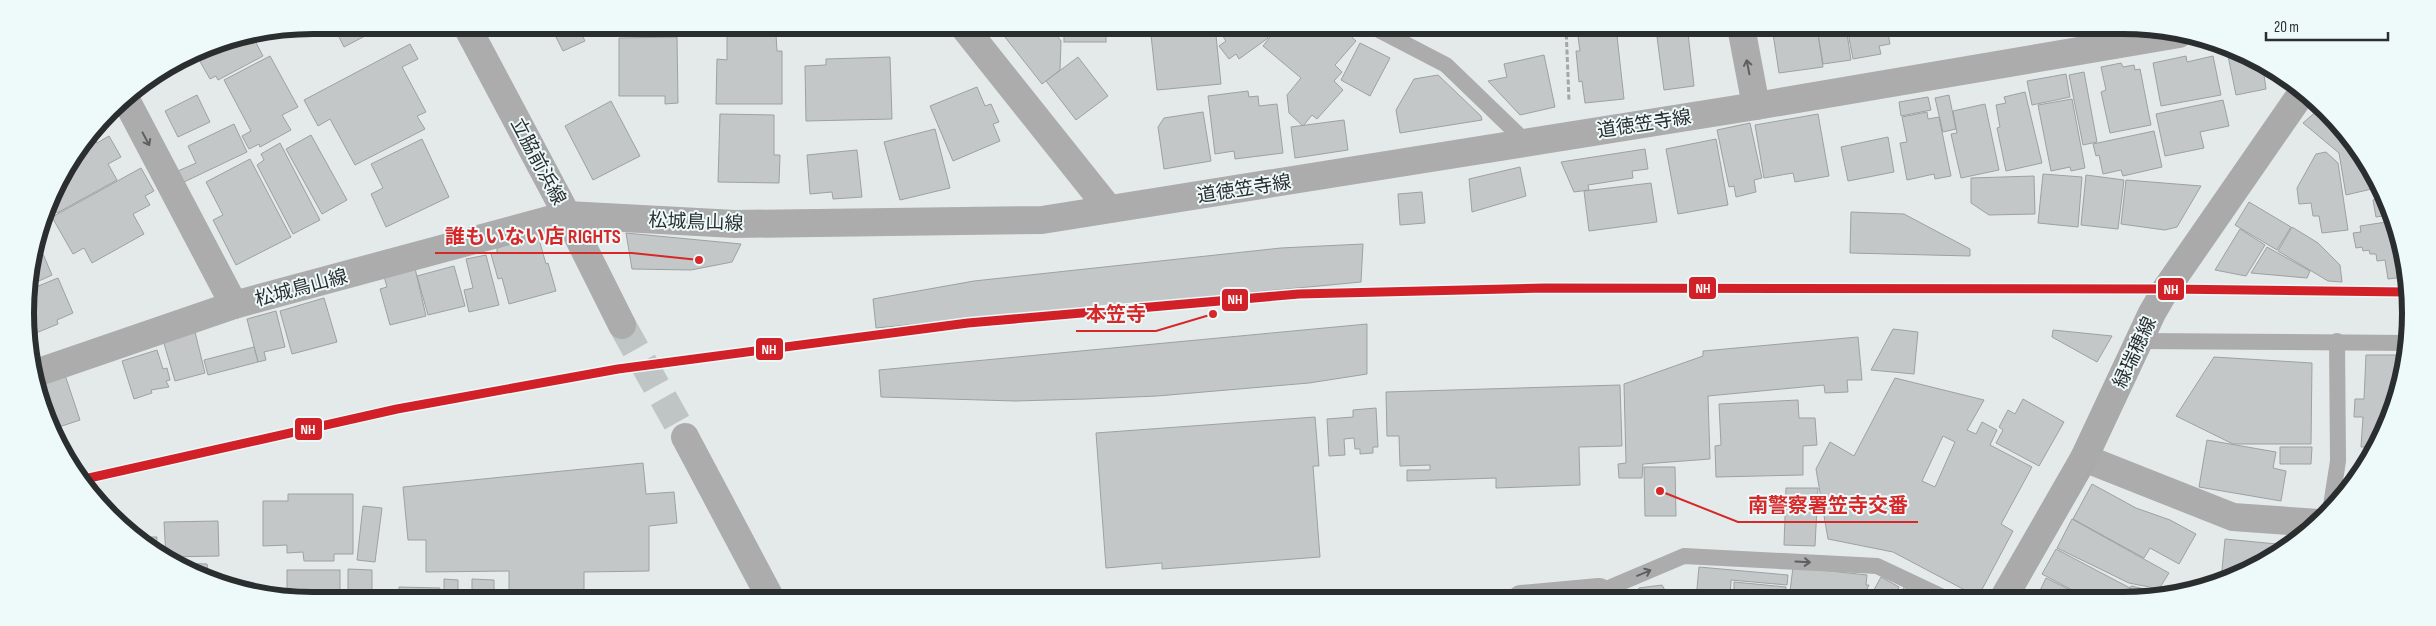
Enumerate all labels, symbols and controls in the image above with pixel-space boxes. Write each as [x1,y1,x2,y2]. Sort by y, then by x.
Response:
scale bar [2266,10,2388,42]
text: 20 m [2274,18,2299,37]
one-way arrow [1743,59,1753,75]
street label: 道徳笠寺線 [1596,106,1693,143]
street label: 立脇前浜線 [505,114,570,209]
one-way arrow [142,132,152,146]
street label: 道徳笠寺線 [1196,171,1293,208]
street label: 松城鳥山線 [648,209,744,236]
callout: 誰もいない店 RIGHTS [435,218,632,253]
text: 誰もいない店 RIGHTS [445,225,621,249]
street label: 松城鳥山線 [253,265,350,312]
line badge: NH [1688,276,1717,300]
line badge: NH [2157,277,2185,301]
text: NH [1696,280,1710,297]
text: NH [2164,281,2178,298]
line badge: NH [1221,288,1249,312]
text: NH [1228,291,1242,308]
callout: 本笠寺 [1076,296,1156,331]
text: 本笠寺 [1086,303,1146,327]
street label: 緑瑞穂線 [2109,313,2162,392]
line badge: NH [755,337,784,361]
text: NH [762,341,776,358]
line badge: NH [294,417,323,441]
text: NH [301,421,315,438]
callout: 南警察署笠寺交番 [1738,487,1918,522]
text: 南警察署笠寺交番 [1748,494,1908,518]
one-way arrow [1795,558,1811,567]
one-way arrow [1636,567,1651,577]

